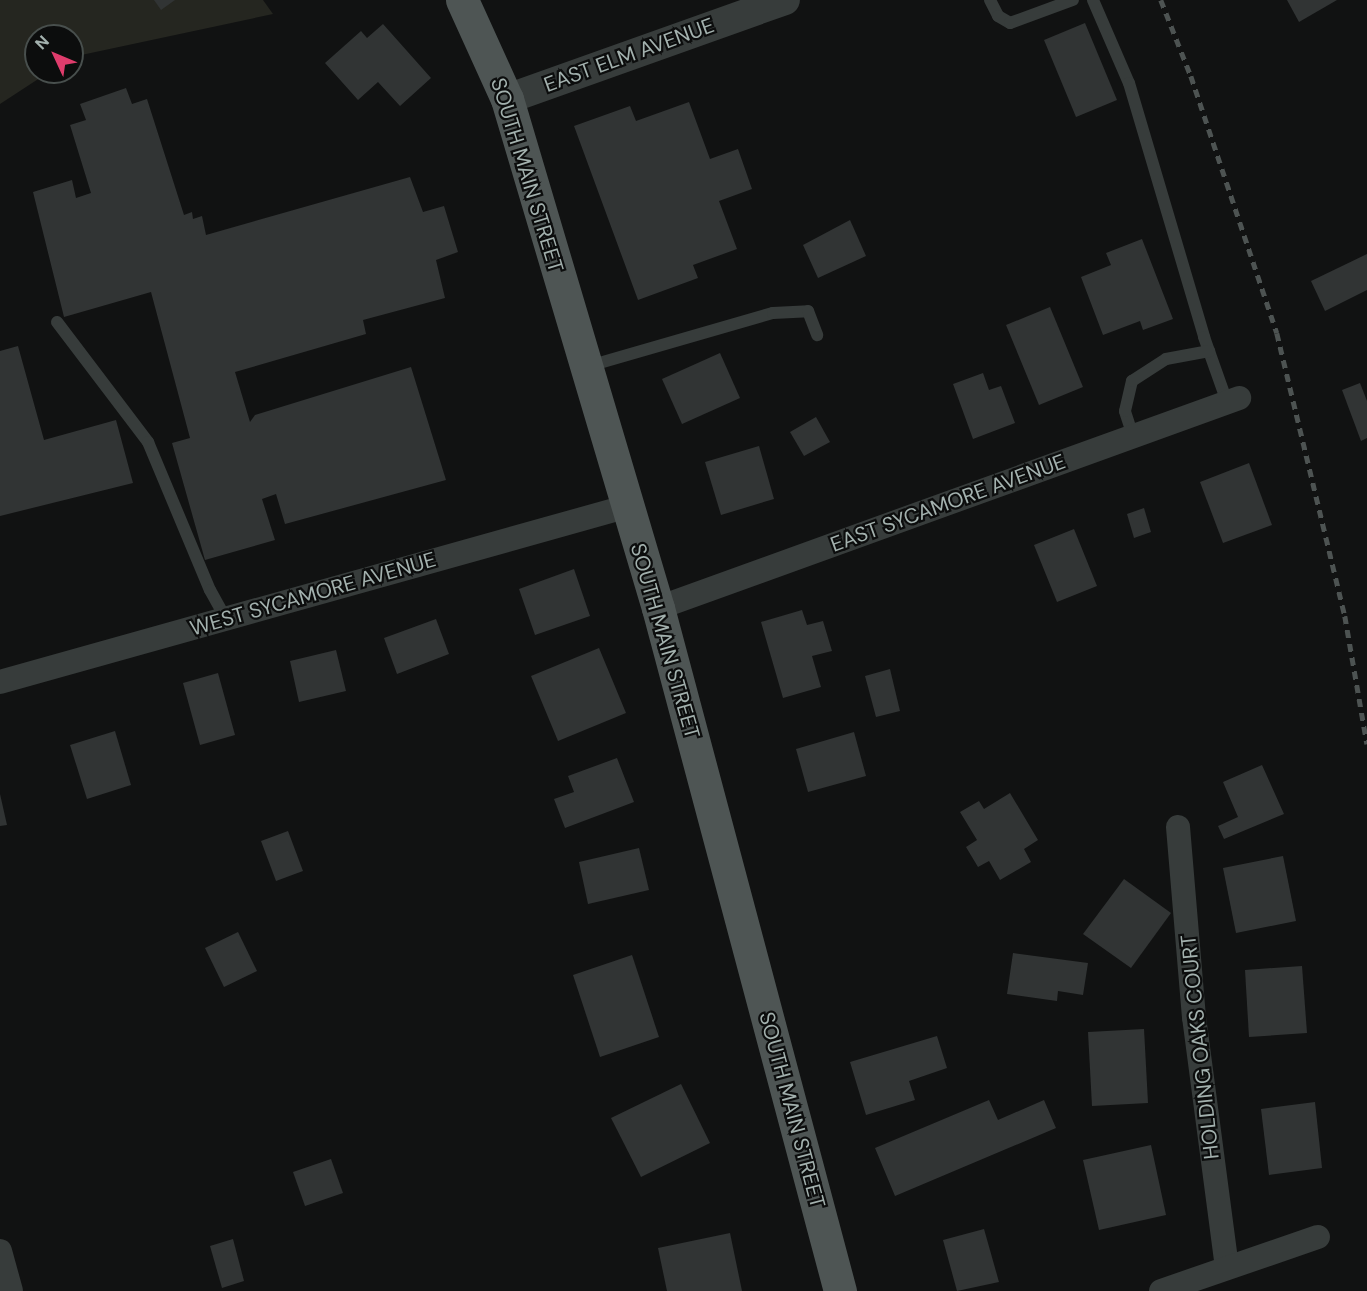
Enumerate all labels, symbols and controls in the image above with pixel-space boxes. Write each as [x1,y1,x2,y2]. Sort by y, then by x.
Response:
street label: EAST ELM AVENUE [541,13,717,97]
north arrow [24,24,84,84]
text: N [31,31,54,54]
street label: SOUTH MAIN STREET [485,75,569,275]
street label: EAST SYCAMORE AVENUE [827,449,1069,557]
street label: SOUTH MAIN STREET [625,540,705,742]
street label: WEST SYCAMORE AVENUE [187,547,439,641]
street label: HOLDING OAKS COURT [1176,934,1224,1160]
street label: SOUTH MAIN STREET [754,1009,830,1211]

